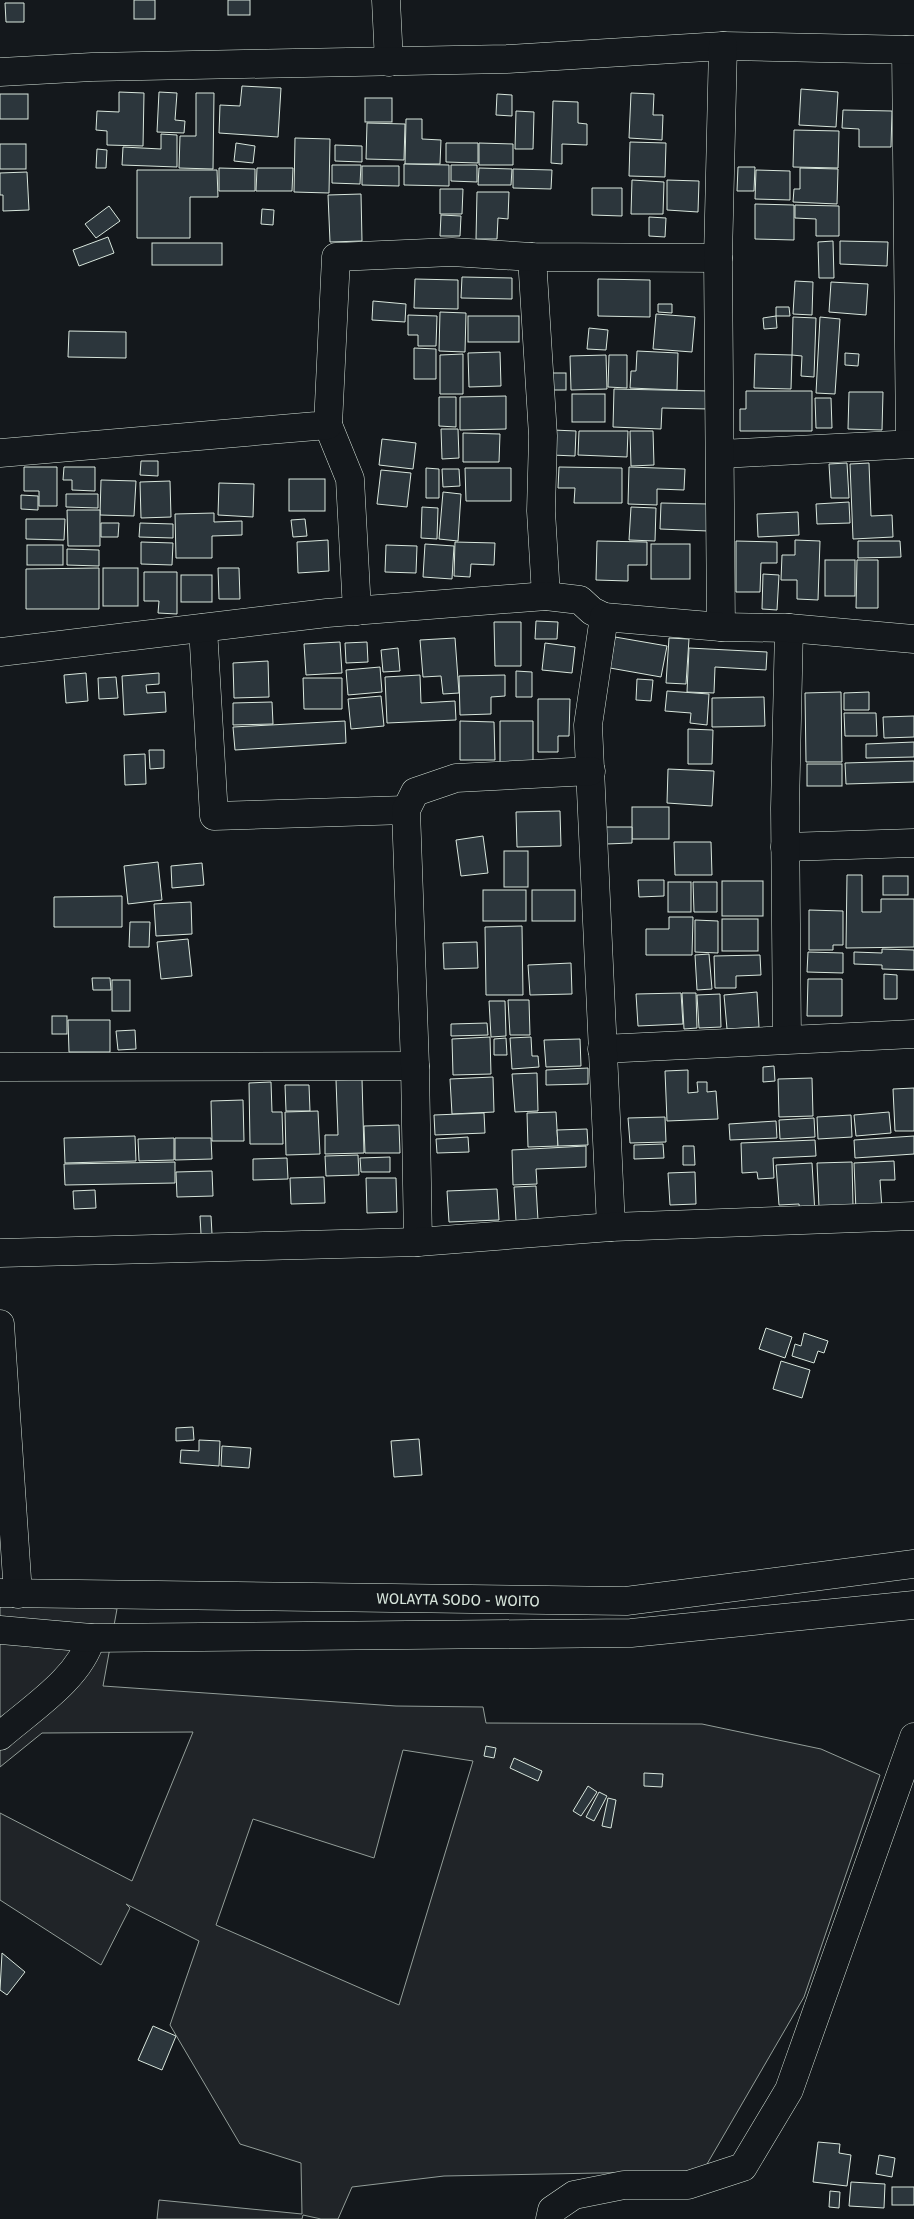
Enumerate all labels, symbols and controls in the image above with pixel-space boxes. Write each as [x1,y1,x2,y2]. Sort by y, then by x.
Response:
street label: WOLAYTA SODO - WOITO [376,1590,540,1610]

